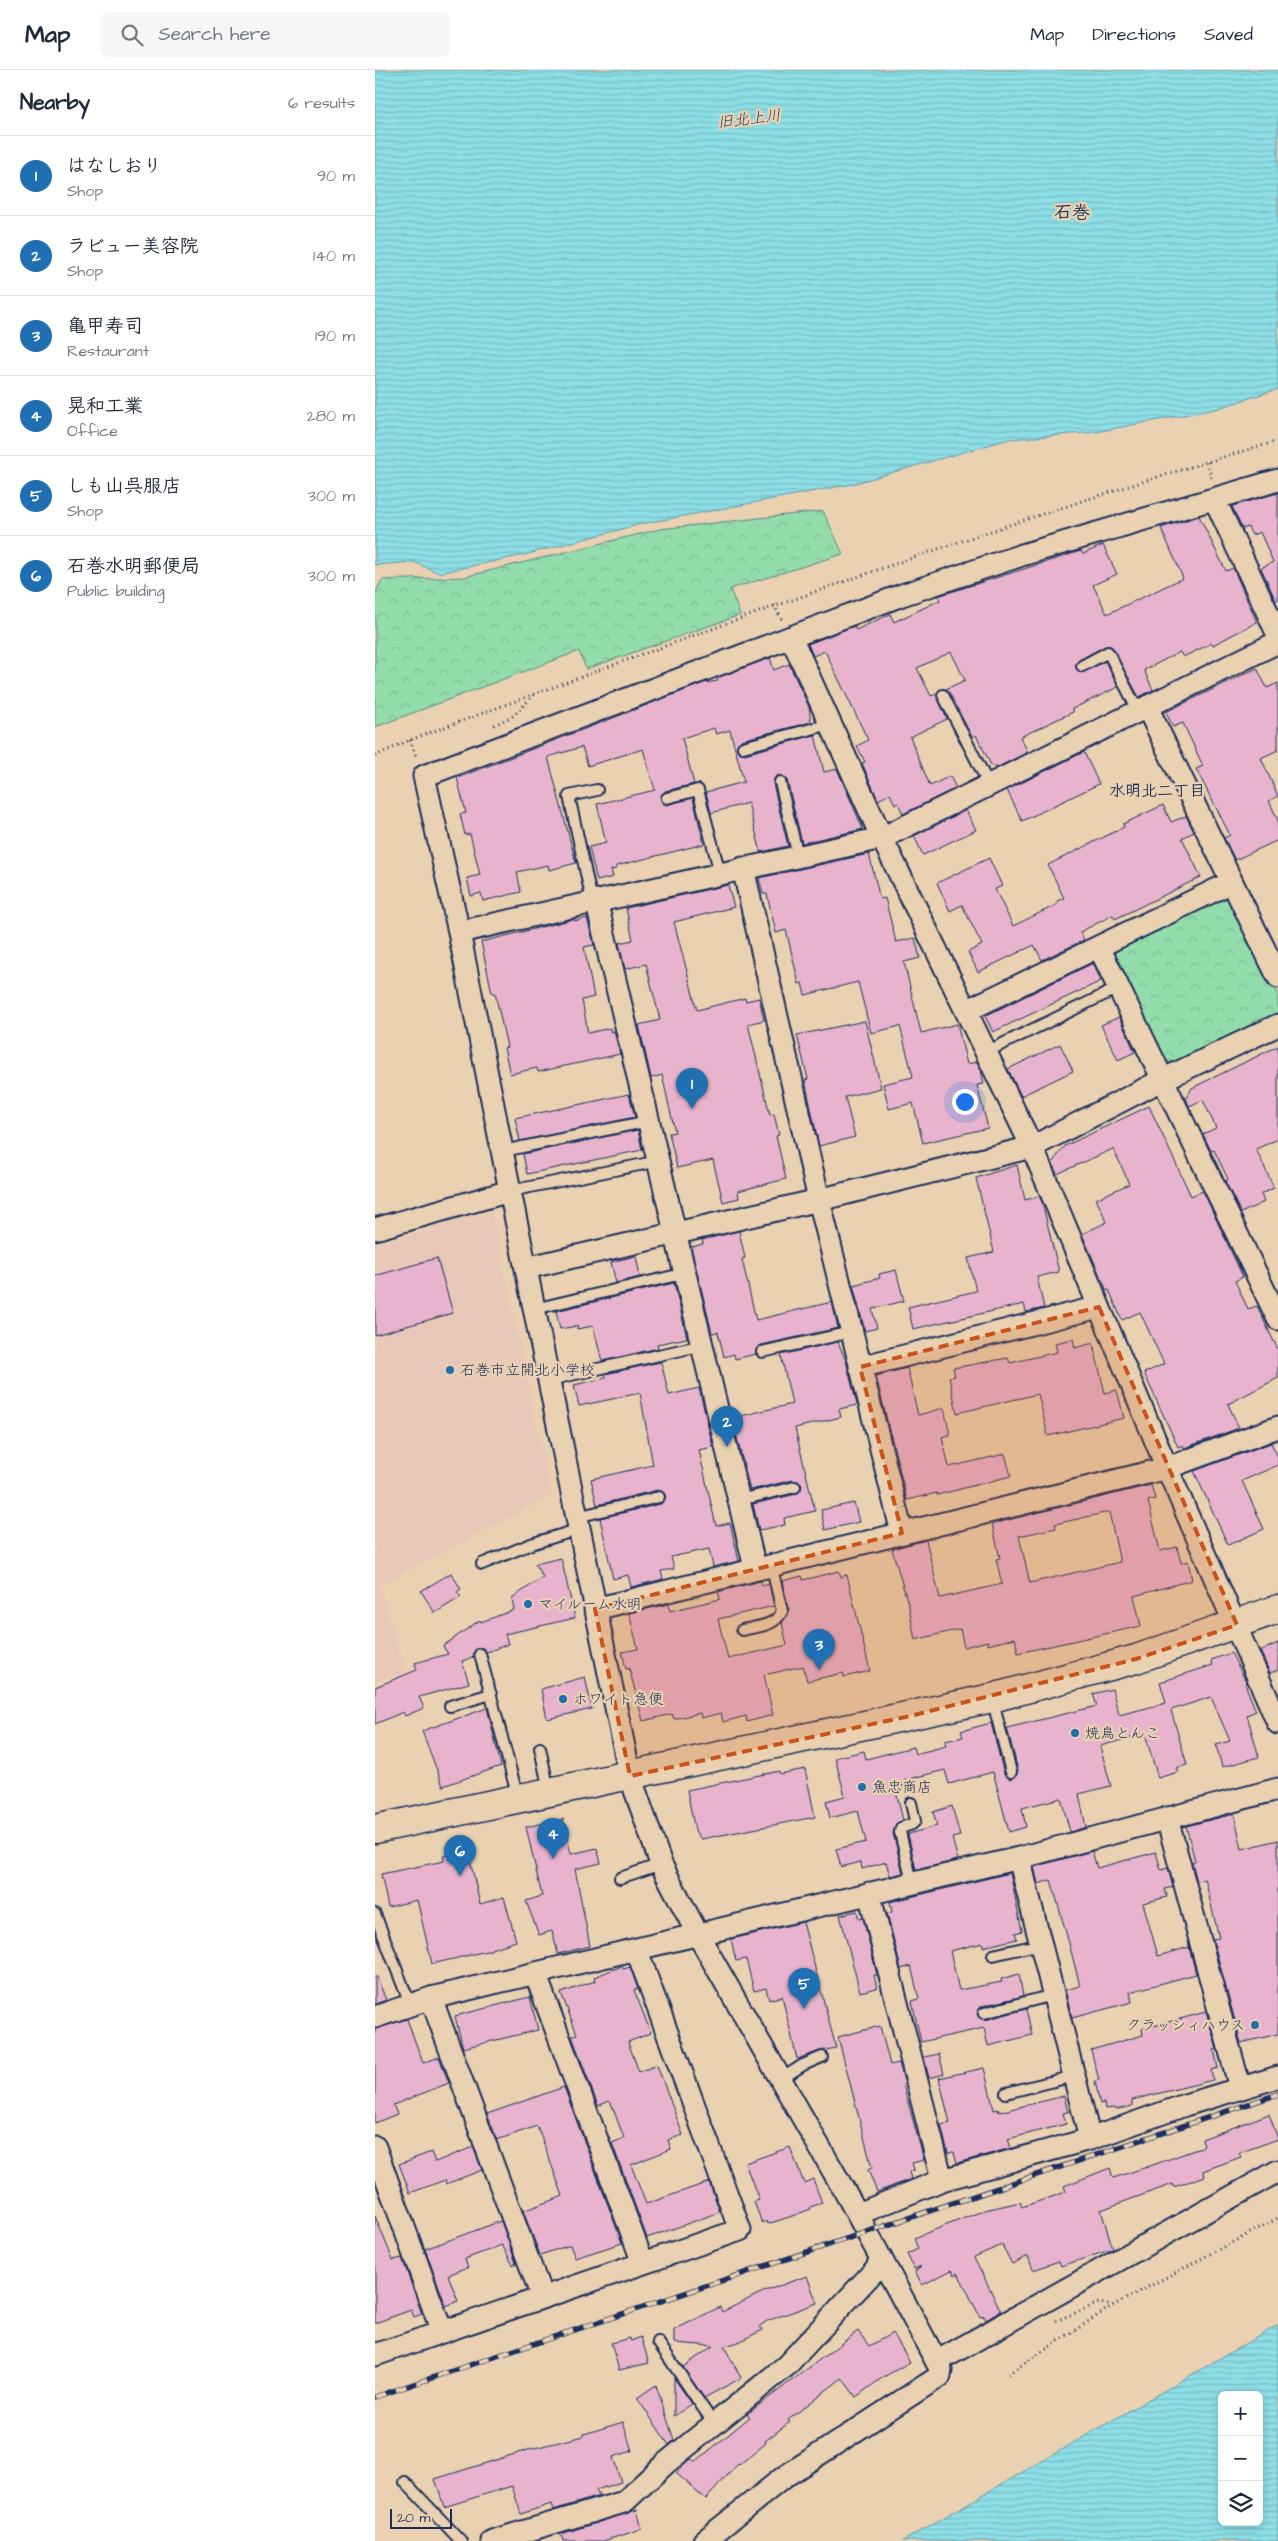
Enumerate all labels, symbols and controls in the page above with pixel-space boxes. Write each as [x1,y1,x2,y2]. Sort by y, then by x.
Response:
search box [100,12,450,57]
text: Map [25,18,70,52]
icon: search [118,21,146,49]
text: Search here [158,21,271,48]
text: Map [1030,22,1064,47]
text: Directions [1092,22,1176,47]
text: Saved [1204,22,1253,47]
text: Nearby [20,88,90,117]
text: 6 results [288,92,355,114]
water label: 旧北上川 [716,104,782,134]
text: はなしおり [67,153,162,180]
text: 1 [35,165,37,187]
text: 90 m [317,165,355,187]
text: Shop [67,180,103,202]
district label: 石巻 [1054,200,1090,225]
text: ラビュー美容院 [67,233,198,260]
text: 2 [31,245,41,267]
text: 140 m [313,245,355,267]
text: Shop [67,260,103,282]
text: 亀甲寿司 [67,313,143,340]
text: 3 [32,325,40,347]
text: 190 m [315,325,355,347]
text: Restaurant [67,340,149,362]
text: 晃和工業 [67,393,143,420]
text: 4 [31,405,41,427]
text: 280 m [307,405,355,427]
text: Office [67,420,118,442]
text: しも山呉服店 [67,473,181,500]
text: 5 [30,485,42,507]
text: 300 m [308,485,355,507]
text: Shop [67,500,103,522]
text: 石巻水明郵便局 [67,553,200,580]
text: 6 [31,565,41,587]
text: 300 m [308,565,355,587]
text: Public building [67,580,165,602]
district label: 水明北二丁目 [1109,780,1205,802]
pin: 1 [676,1068,708,1109]
your location [952,1089,978,1115]
place label: 石巻市立開北小学校 [460,1360,595,1381]
marker: 石巻市立開北小学校 [444,1364,456,1376]
pin: 2 [711,1406,743,1447]
place label: マイルーム水明 [538,1594,642,1615]
marker: マイルーム水明 [522,1598,534,1610]
pin: 3 [803,1629,835,1670]
place label: ホワイト急便 [573,1689,664,1710]
marker: ホワイト急便 [557,1693,569,1705]
place label: 焼鳥とんこ [1085,1723,1160,1744]
marker: 焼鳥とんこ [1069,1727,1081,1739]
place label: 魚忠商店 [872,1777,932,1798]
marker: 魚忠商店 [856,1781,868,1793]
pin: 4 [537,1818,569,1859]
pin: 6 [444,1835,476,1876]
pin: 5 [788,1968,820,2009]
place label: クラッシィハウス [1126,2015,1245,2036]
marker: クラッシィハウス [1249,2019,1261,2031]
map controls [1218,2391,1263,2526]
button: + [1218,2391,1263,2436]
button: − [1218,2436,1263,2481]
button: layers [1218,2481,1263,2526]
scale bar [390,2506,453,2529]
text: 20 m [397,2508,430,2528]

